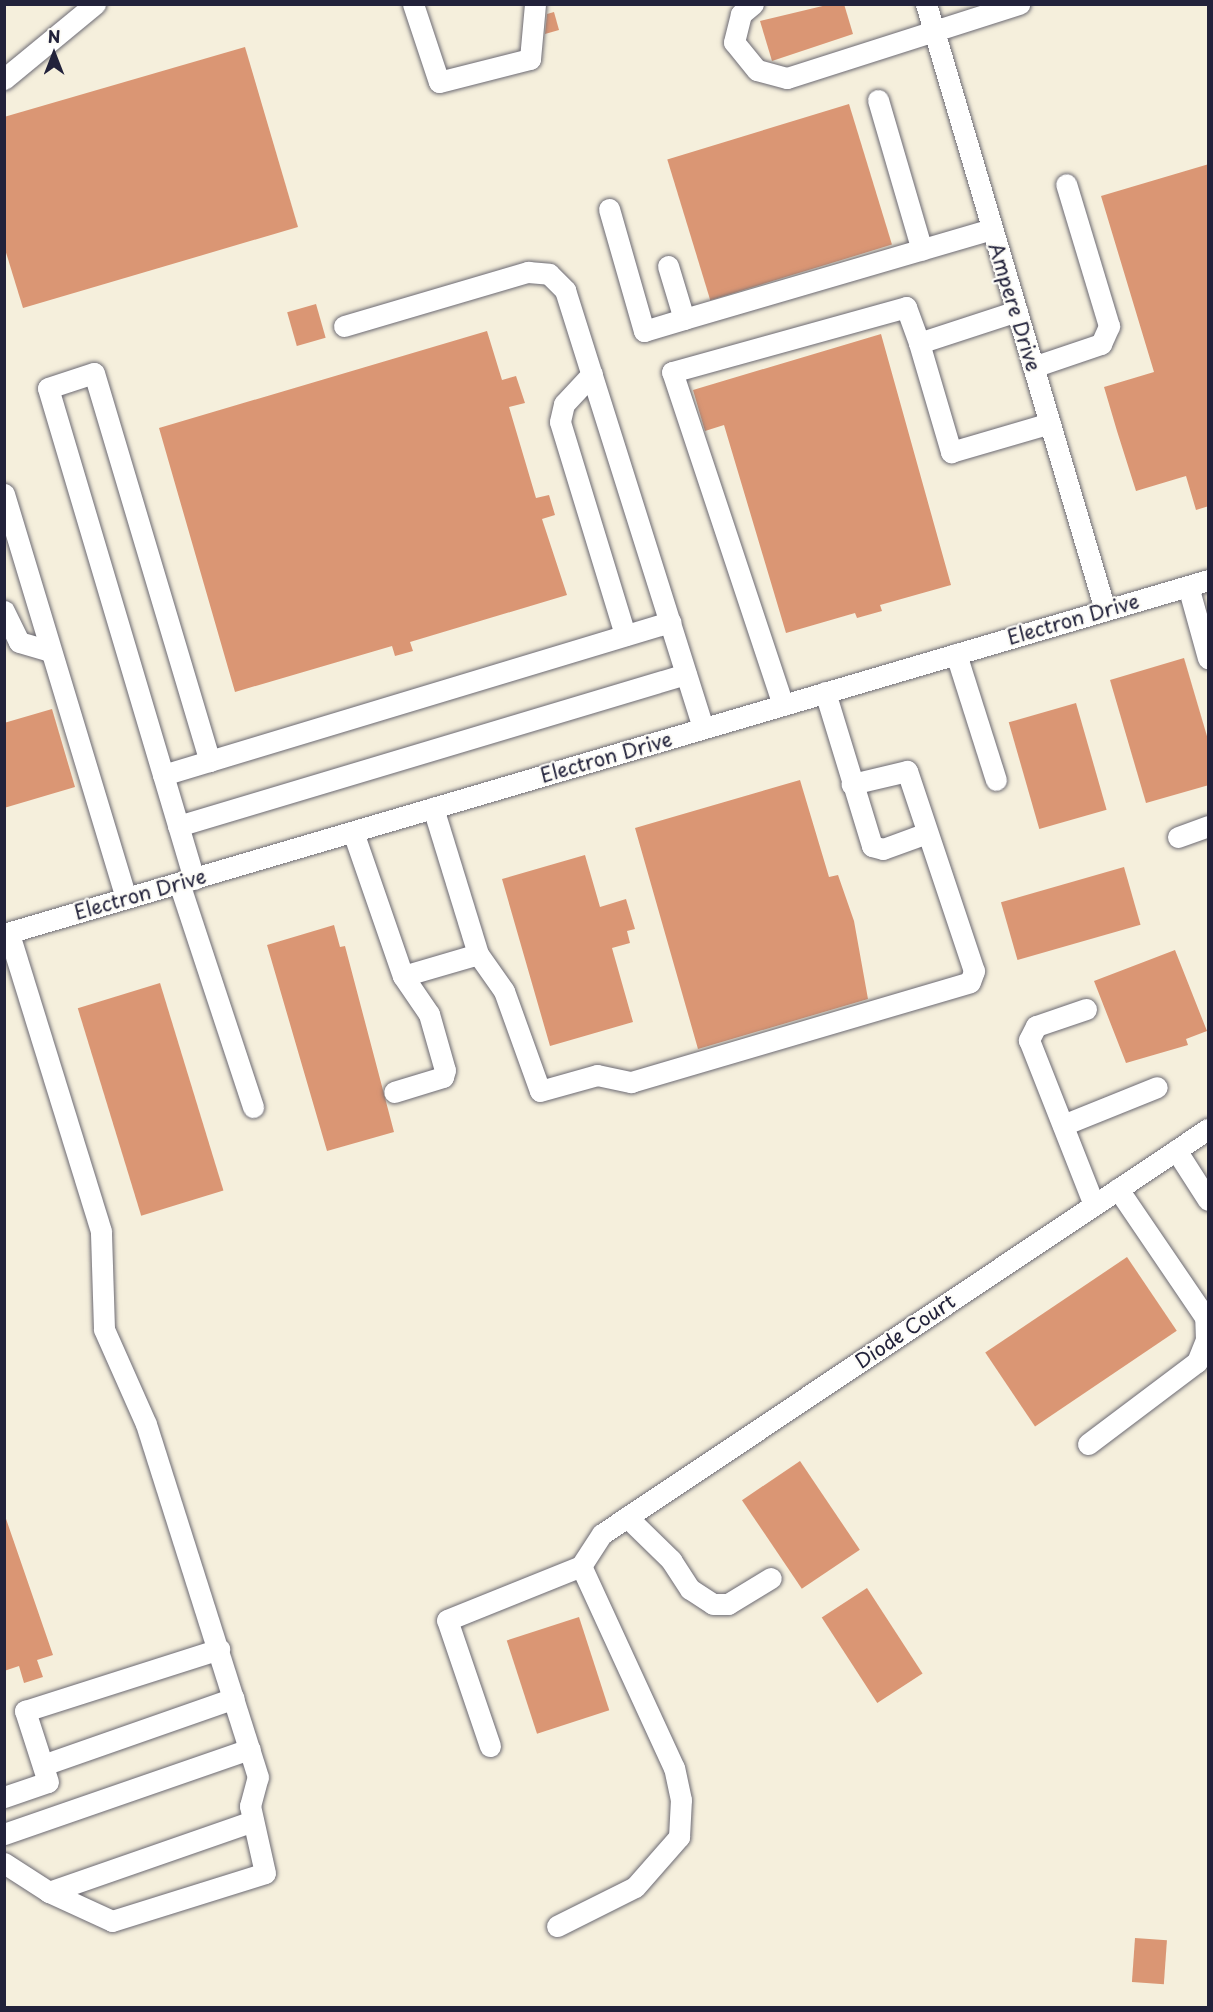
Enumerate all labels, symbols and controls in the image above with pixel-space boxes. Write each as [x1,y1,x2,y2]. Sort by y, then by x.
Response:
north arrow [24,24,84,84]
text: N [48,24,60,48]
street label: Ampere Drive [984,239,1046,375]
street label: Electron Drive [1004,589,1142,649]
street label: Electron Drive [537,727,675,787]
street label: Electron Drive [71,864,209,924]
street label: Diode Court [850,1289,960,1373]

